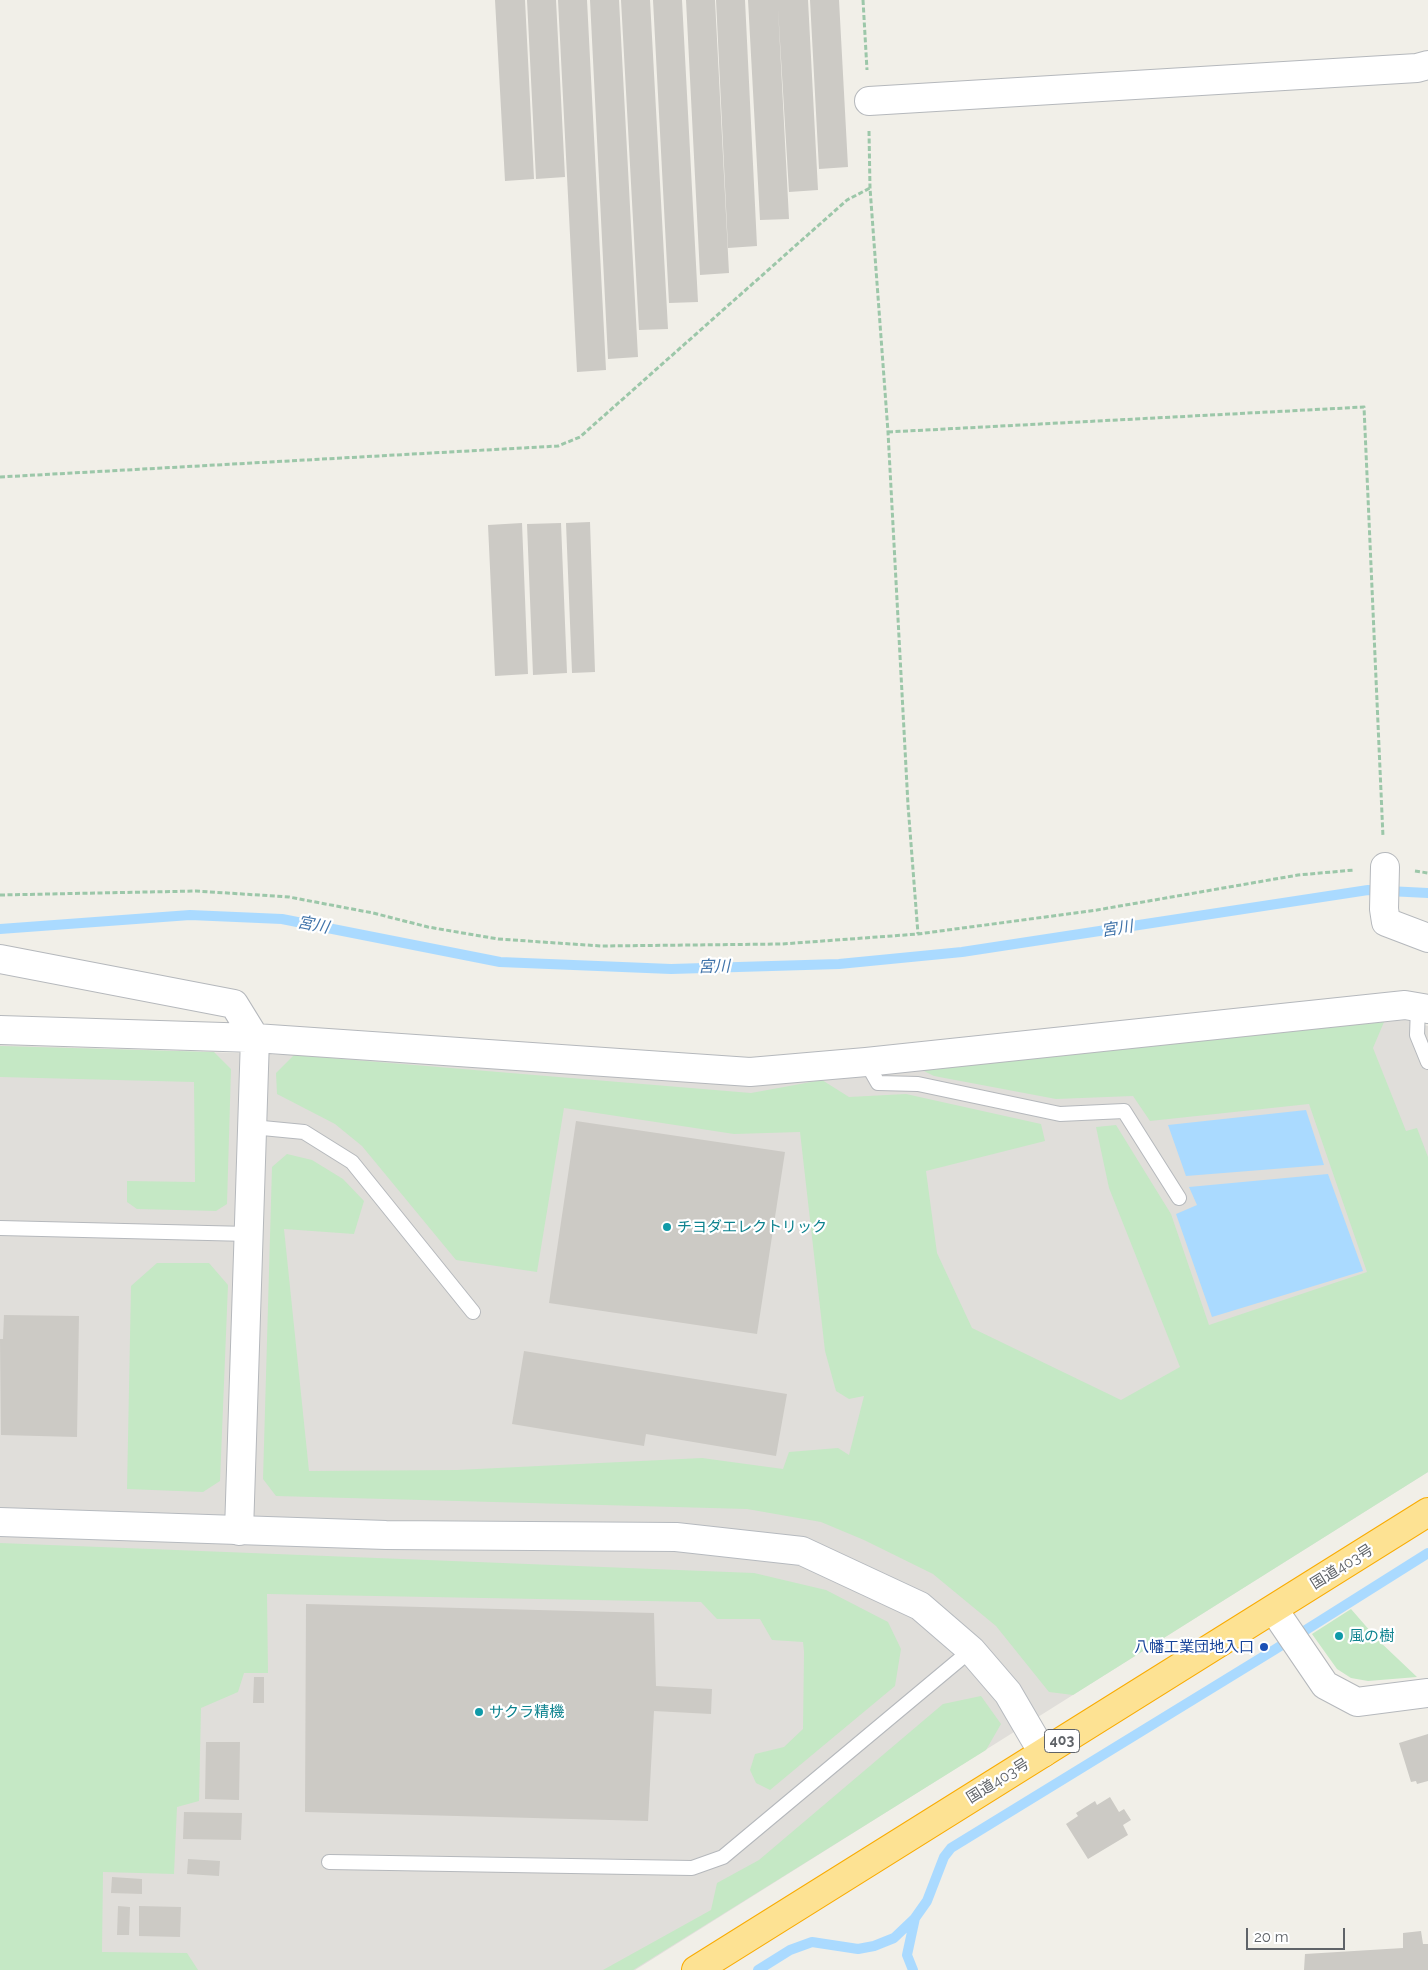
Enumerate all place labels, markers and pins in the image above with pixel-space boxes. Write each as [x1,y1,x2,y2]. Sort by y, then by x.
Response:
place label: チヨダエレクトリック [677,1218,827,1236]
marker: チヨダエレクトリック [661,1221,673,1233]
place label: 風の樹 [1349,1627,1394,1645]
marker: 風の樹 [1333,1630,1345,1642]
place label: 八幡工業団地入口 [1134,1638,1254,1656]
marker: 八幡工業団地入口 [1258,1641,1270,1653]
place label: サクラ精機 [489,1703,564,1721]
marker: サクラ精機 [473,1706,485,1718]

